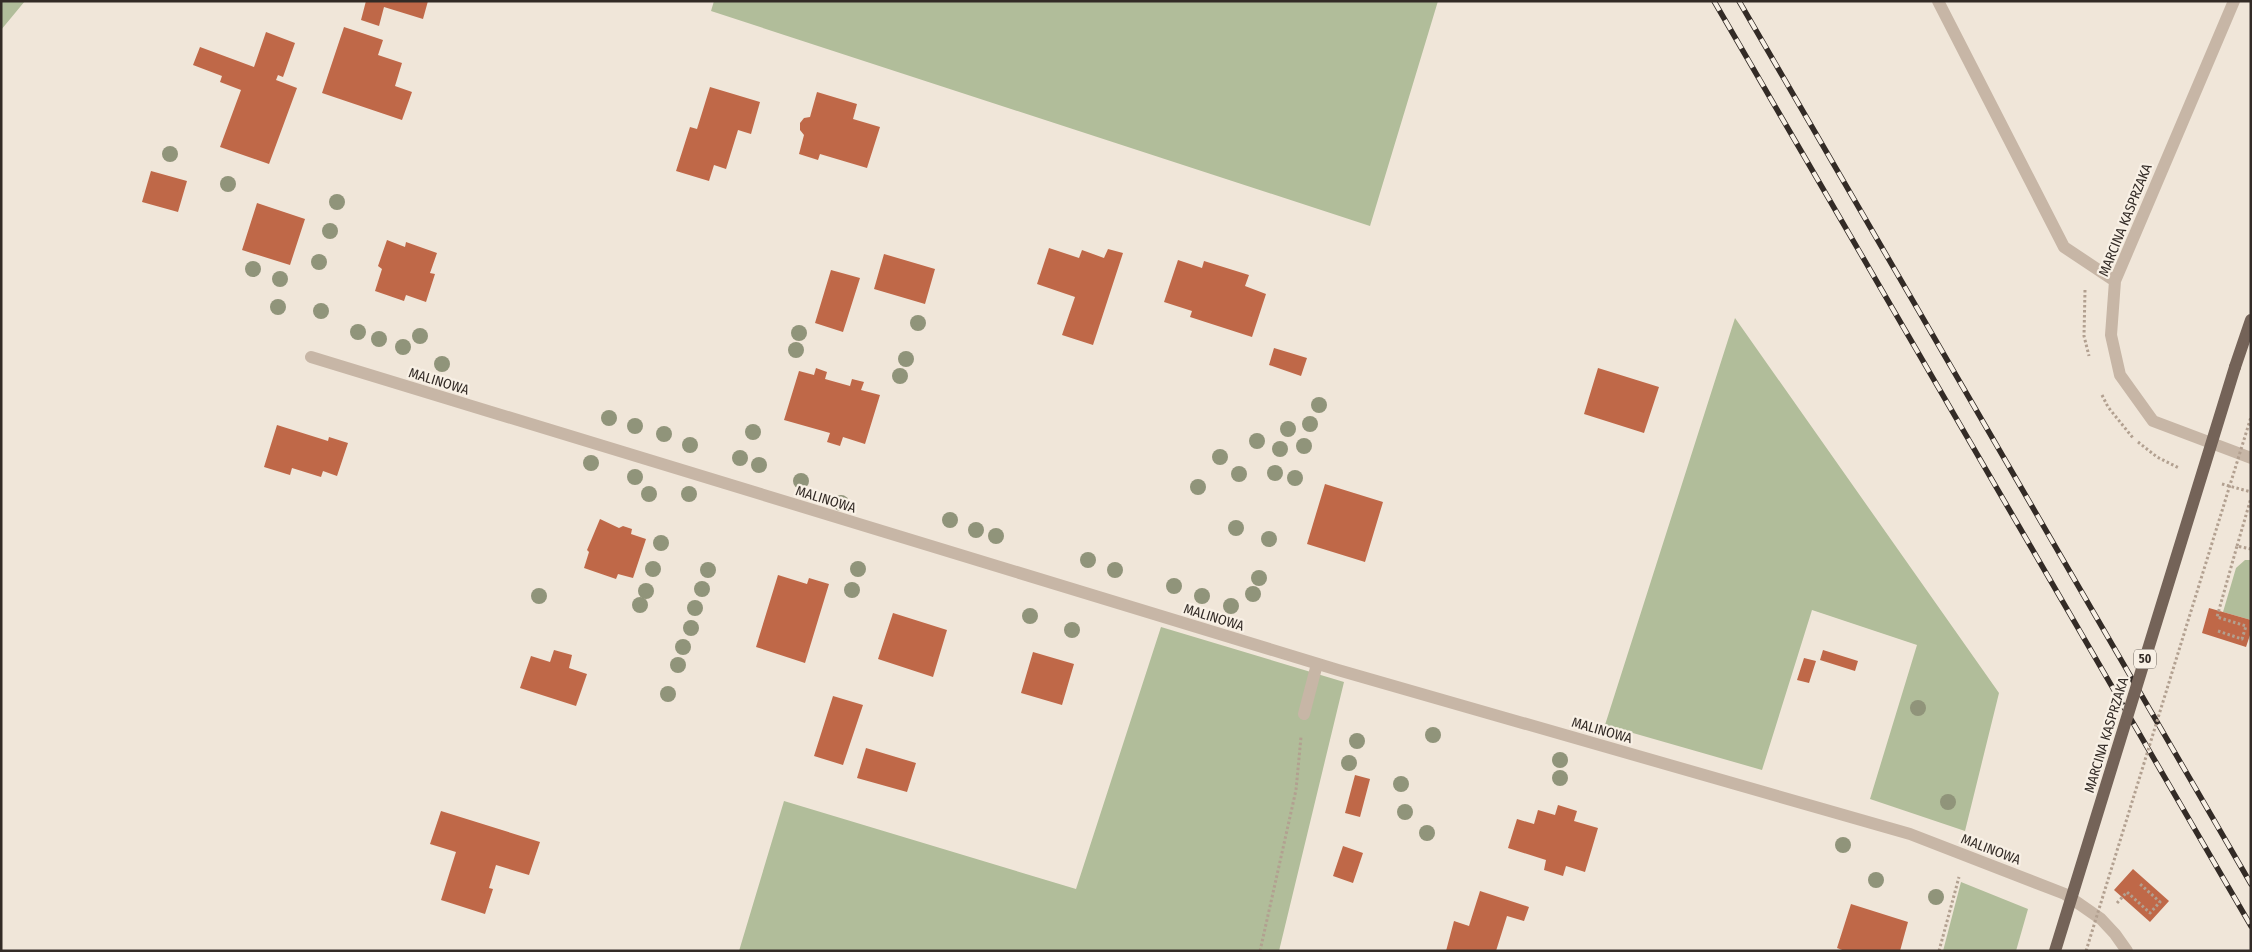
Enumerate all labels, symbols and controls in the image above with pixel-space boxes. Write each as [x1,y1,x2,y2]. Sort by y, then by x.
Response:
street label: MARCINA KASPRZAKA [2095,161,2156,279]
street label: MALINOWA [407,364,472,399]
street label: MALINOWA [794,482,859,517]
street label: MALINOWA [1182,600,1247,635]
road number: 50 [2134,650,2156,669]
street label: MARCINA KASPRZAKA [2081,675,2132,795]
street label: MALINOWA [1570,714,1635,747]
street label: MALINOWA [1959,830,2024,869]

